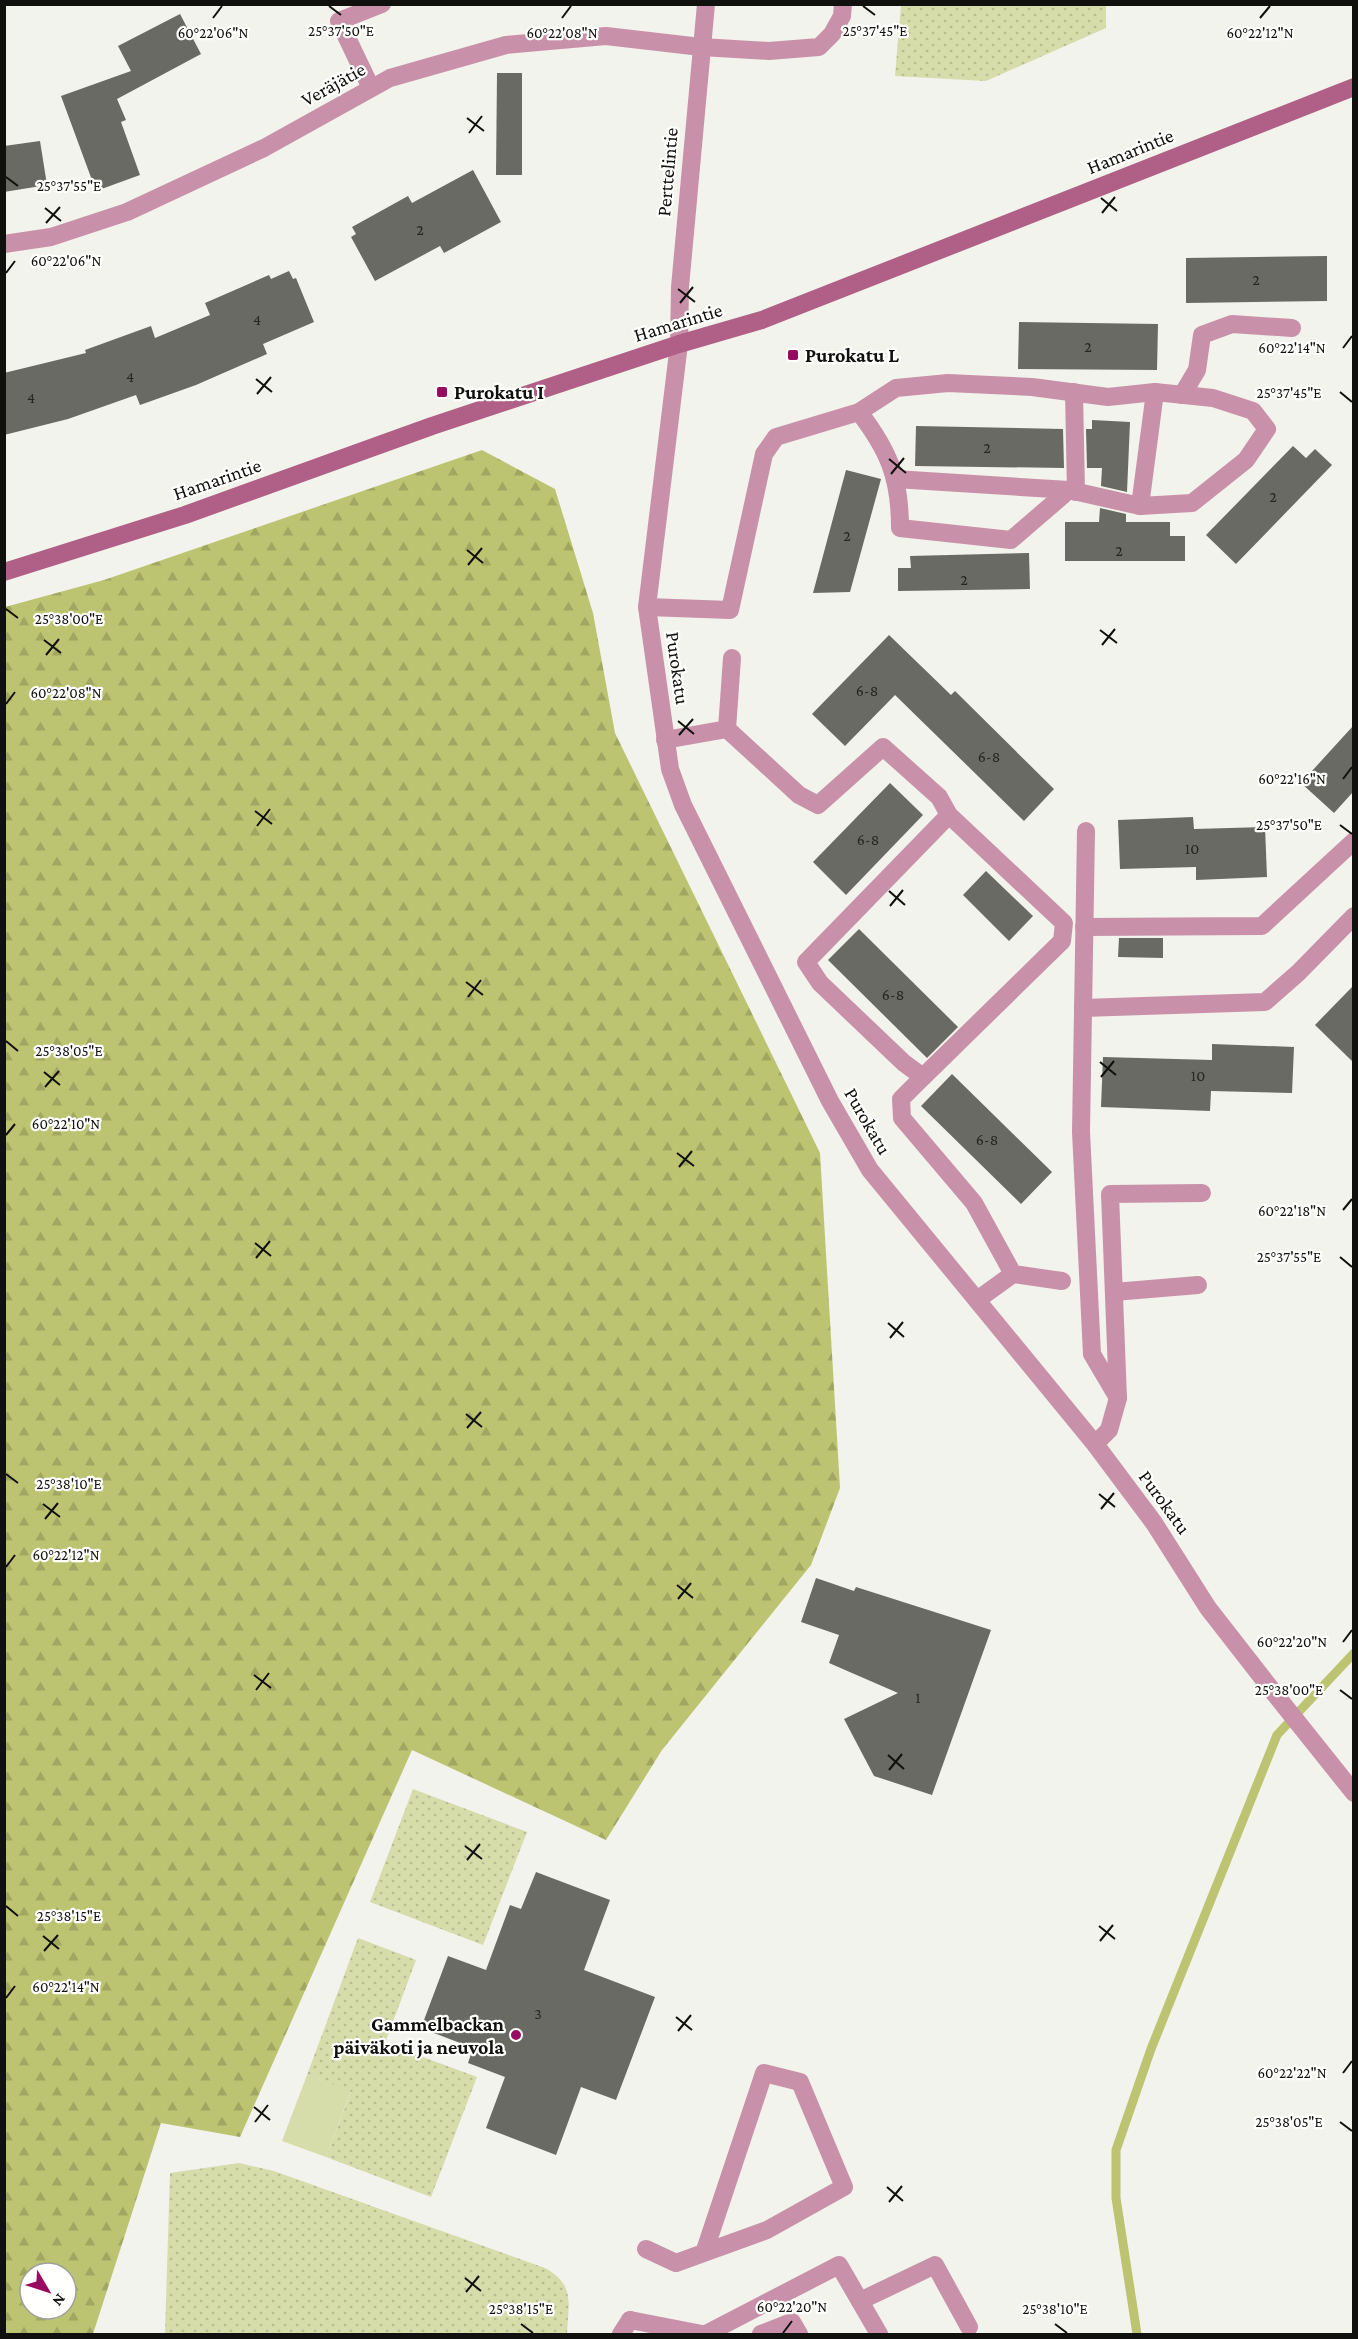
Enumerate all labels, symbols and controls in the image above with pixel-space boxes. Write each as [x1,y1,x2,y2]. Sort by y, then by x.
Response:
text: 25°37'50"E [308,23,374,39]
text: 25°37'45"E [843,23,907,39]
text: 60°22'06"N [178,25,248,41]
text: 60°22'08"N [526,25,598,41]
text: 60°22'12"N [1226,25,1294,41]
street label: Veräjätie [297,57,370,111]
street label: Hamarintie [1083,124,1177,178]
street label: Perttelintie [652,126,682,217]
text: 25°37'55"E [37,178,101,194]
house number: 2 [416,221,424,238]
text: 60°22'06"N [31,253,101,269]
house number: 2 [1252,271,1260,288]
street label: Hamarintie [631,298,725,346]
house number: 4 [253,311,261,328]
house number: 2 [1084,338,1092,355]
text: 60°22'14"N [1258,340,1326,356]
place label: Purokatu L [805,344,899,366]
marker: Purokatu L [786,348,800,362]
house number: 4 [126,368,134,385]
place label: Purokatu I [454,381,544,403]
marker: Purokatu I [435,385,449,399]
text: 25°37'45"E [1257,385,1321,401]
house number: 4 [27,389,35,406]
house number: 2 [983,439,991,456]
street label: Hamarintie [170,454,264,504]
house number: 2 [1269,488,1277,505]
house number: 2 [843,527,851,544]
house number: 2 [1115,542,1123,559]
house number: 2 [960,571,968,588]
text: 25°38'00"E [35,611,103,627]
street label: Purokatu [662,630,694,706]
house number: 6-8 [856,682,878,699]
text: 60°22'08"N [30,685,102,701]
house number: 6-8 [978,748,1000,765]
text: 60°22'16"N [1258,771,1326,787]
text: 25°37'50"E [1256,817,1322,833]
house number: 6-8 [857,831,879,848]
house number: 10 [1185,840,1199,857]
house number: 6-8 [882,986,904,1003]
text: 25°38'05"E [35,1043,103,1059]
house number: 10 [1191,1067,1205,1084]
street label: Purokatu [840,1084,896,1159]
text: 60°22'10"N [32,1116,100,1132]
house number: 6-8 [976,1131,998,1148]
text: 60°22'18"N [1258,1203,1326,1219]
text: 25°37'55"E [1257,1249,1321,1265]
street label: Purokatu [1135,1466,1196,1538]
text: 25°38'10"E [36,1476,102,1492]
text: 60°22'12"N [32,1547,100,1563]
text: 60°22'20"N [1257,1634,1327,1650]
text: 25°38'00"E [1255,1682,1323,1698]
house number: 1 [915,1689,921,1706]
text: 25°38'15"E [37,1908,101,1924]
text: 60°22'14"N [32,1979,100,1995]
house number: 3 [534,2005,542,2022]
place label: Gammelbackan päiväkoti ja neuvola [334,2013,505,2059]
marker: Gammelbackan päiväkoti ja neuvola [509,2028,523,2042]
text: 60°22'22"N [1257,2065,1327,2081]
text: 25°38'05"E [1255,2114,1323,2130]
north arrow [18,2261,78,2321]
text: N [49,2291,69,2310]
text: 60°22'20"N [757,2299,827,2315]
text: 25°38'15"E [489,2301,553,2317]
text: 25°38'10"E [1022,2301,1088,2317]

